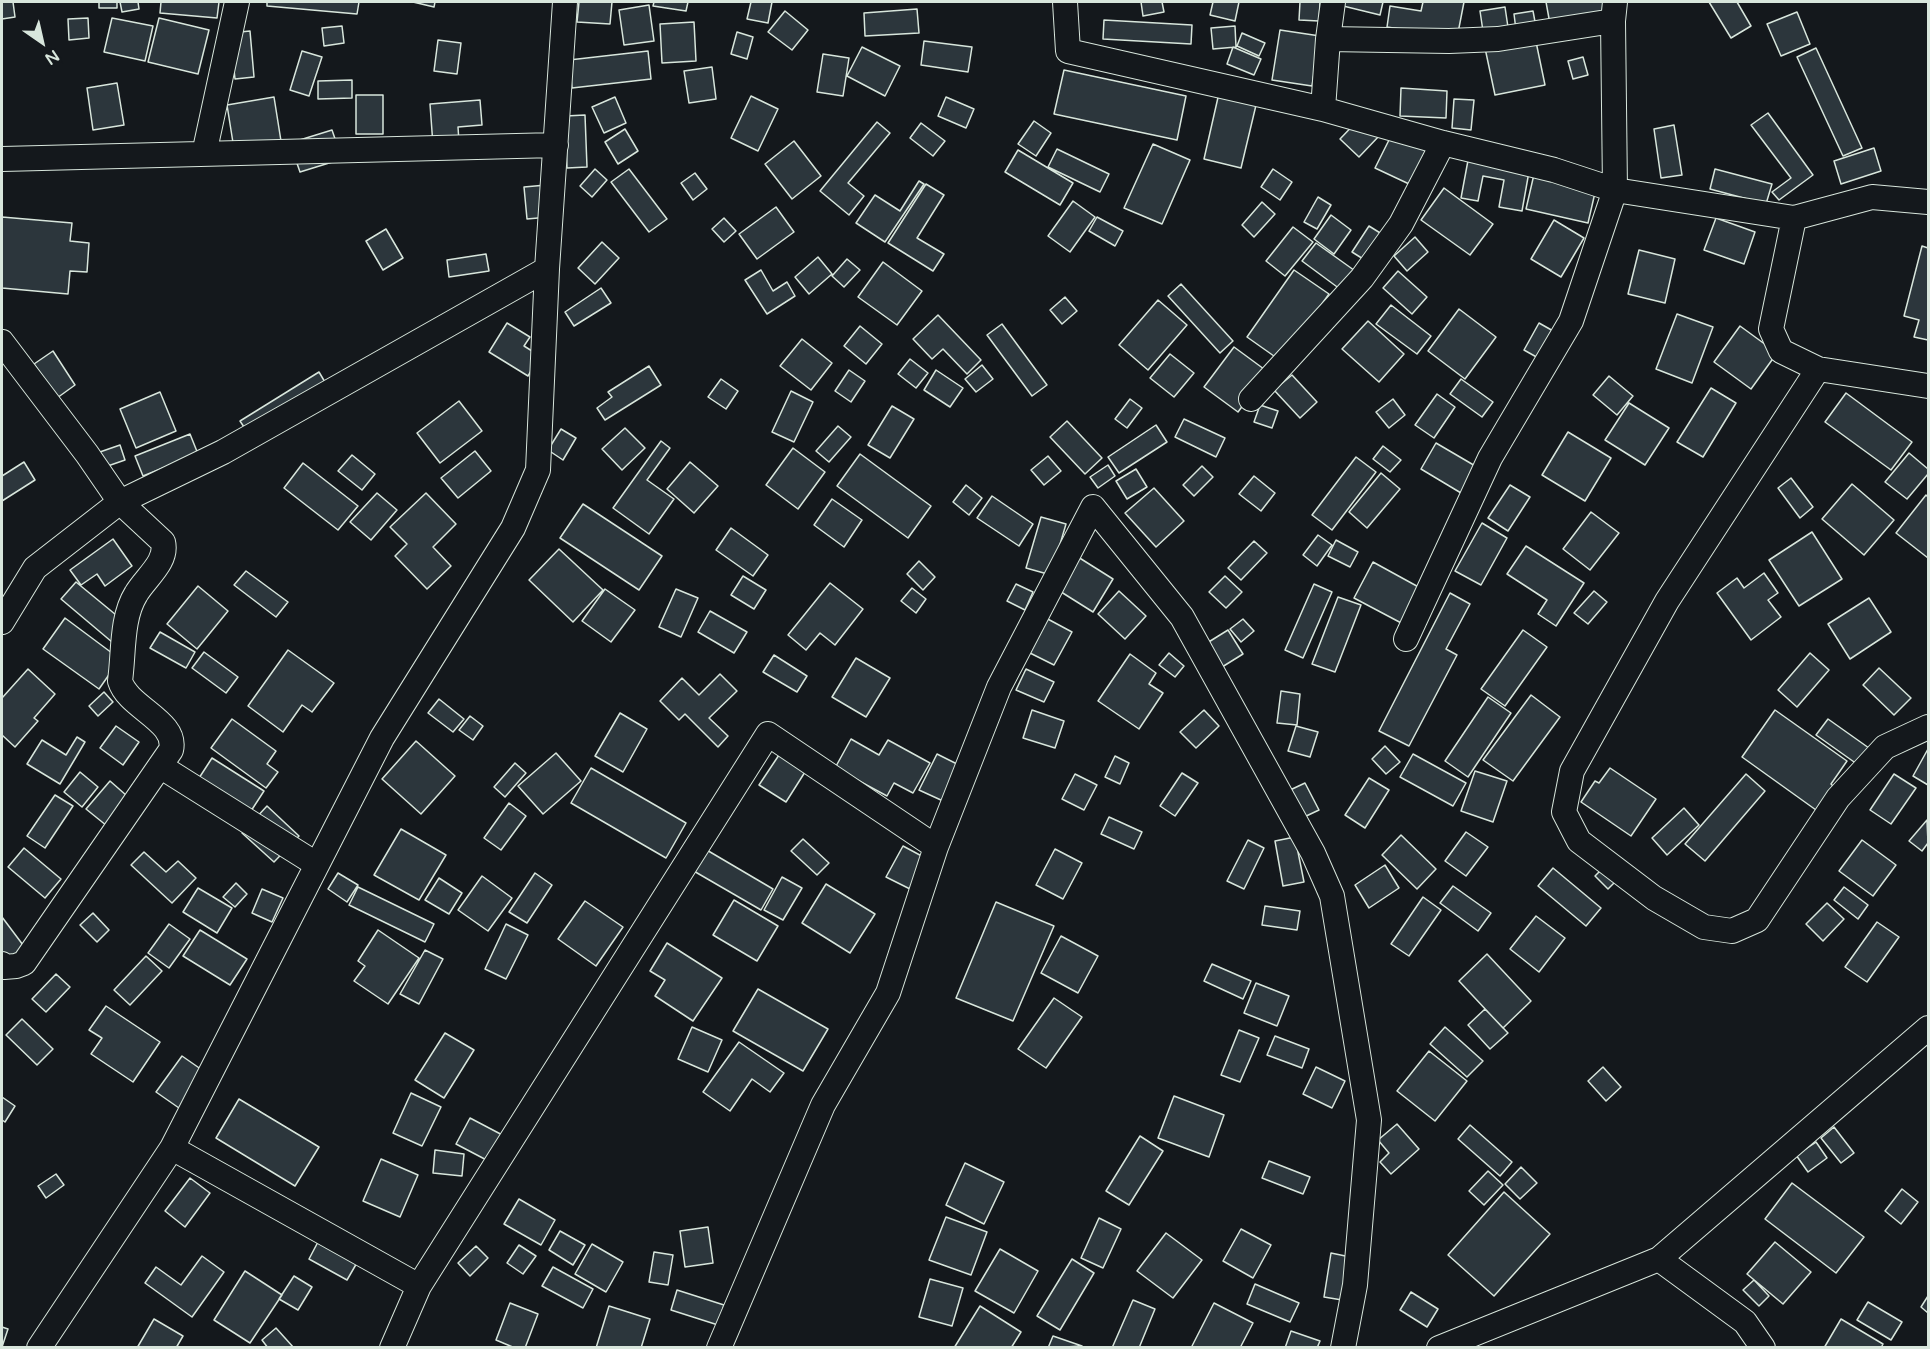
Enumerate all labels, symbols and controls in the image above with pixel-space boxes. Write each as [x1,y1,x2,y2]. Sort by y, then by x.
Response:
north arrow [12,12,72,72]
text: N [41,45,63,69]

